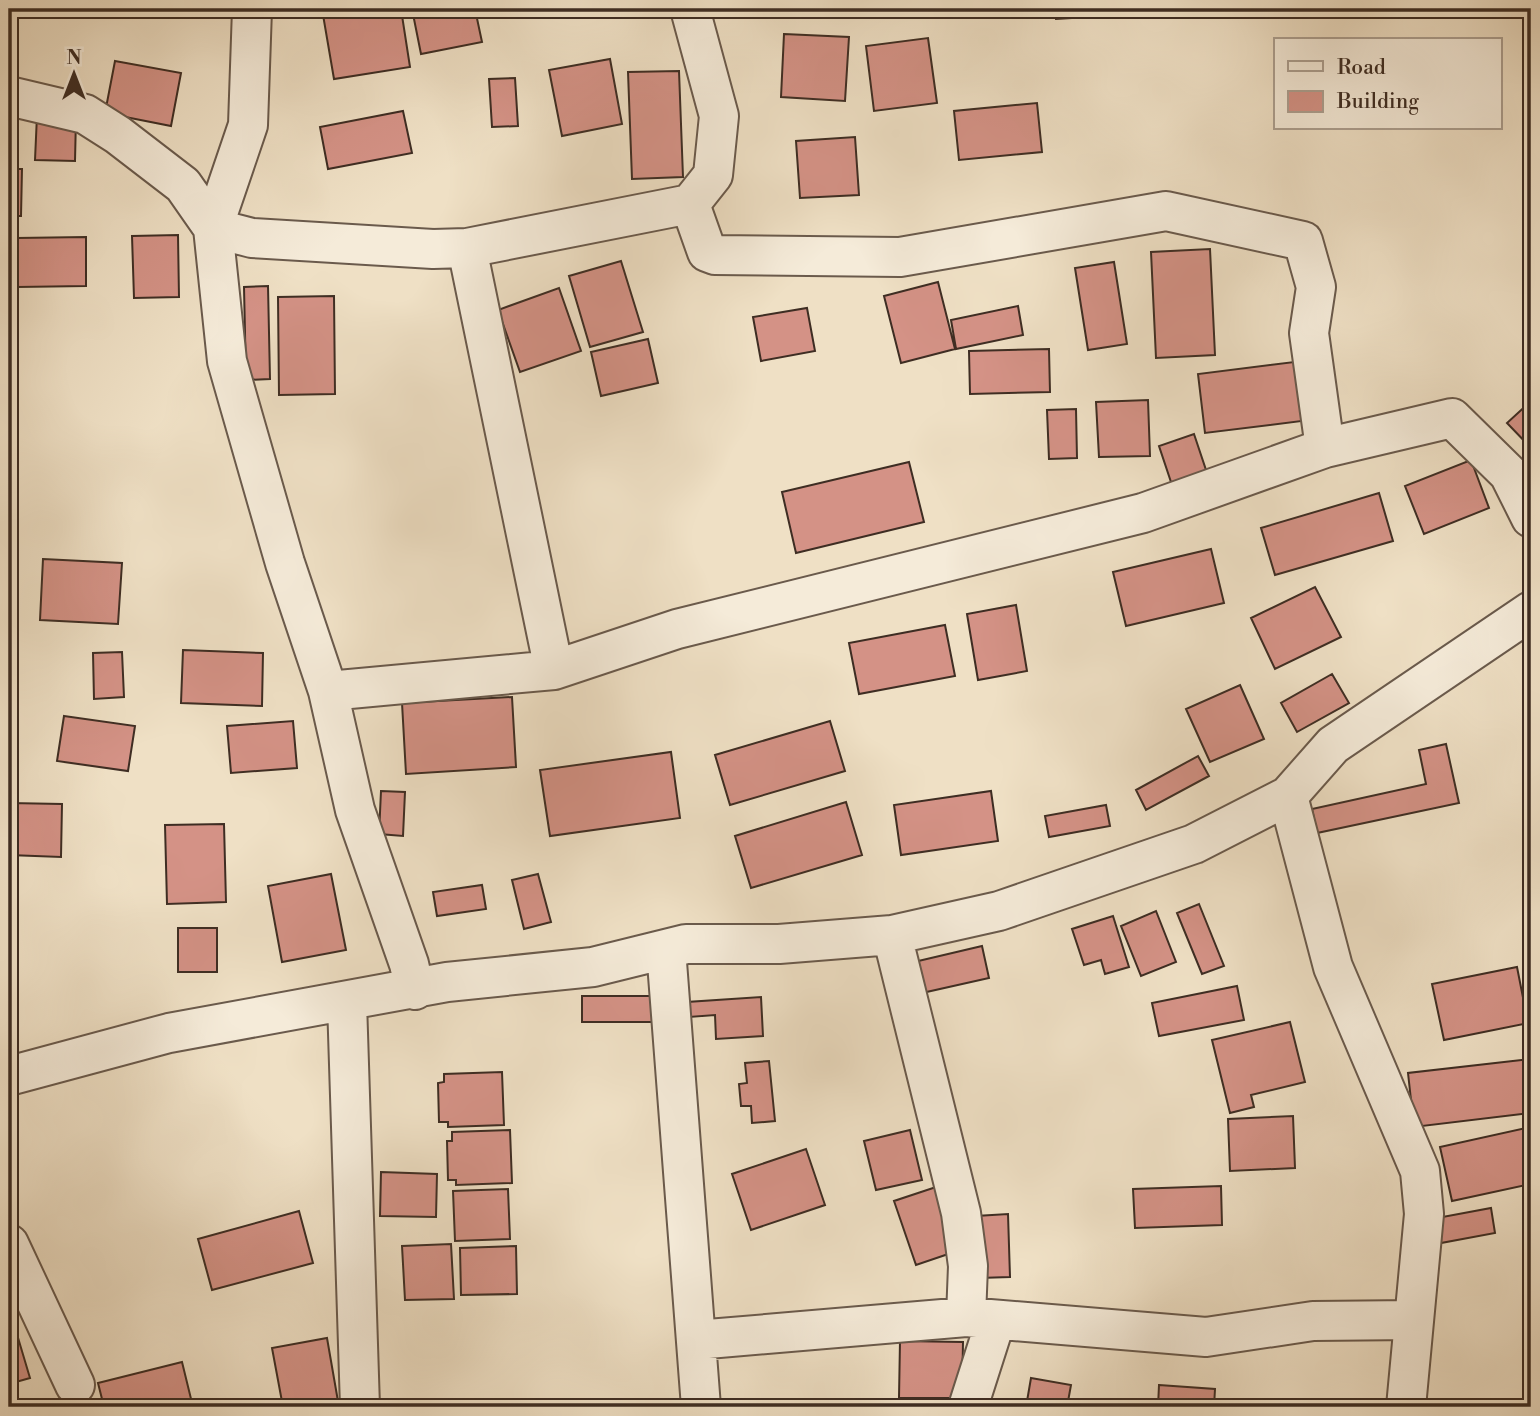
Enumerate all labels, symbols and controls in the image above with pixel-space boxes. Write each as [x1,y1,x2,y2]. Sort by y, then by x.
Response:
north arrow [38,38,108,108]
legend [1274,38,1502,130]
text: N [66,46,82,70]
text: Road [1337,55,1386,81]
text: Building [1336,89,1419,115]

